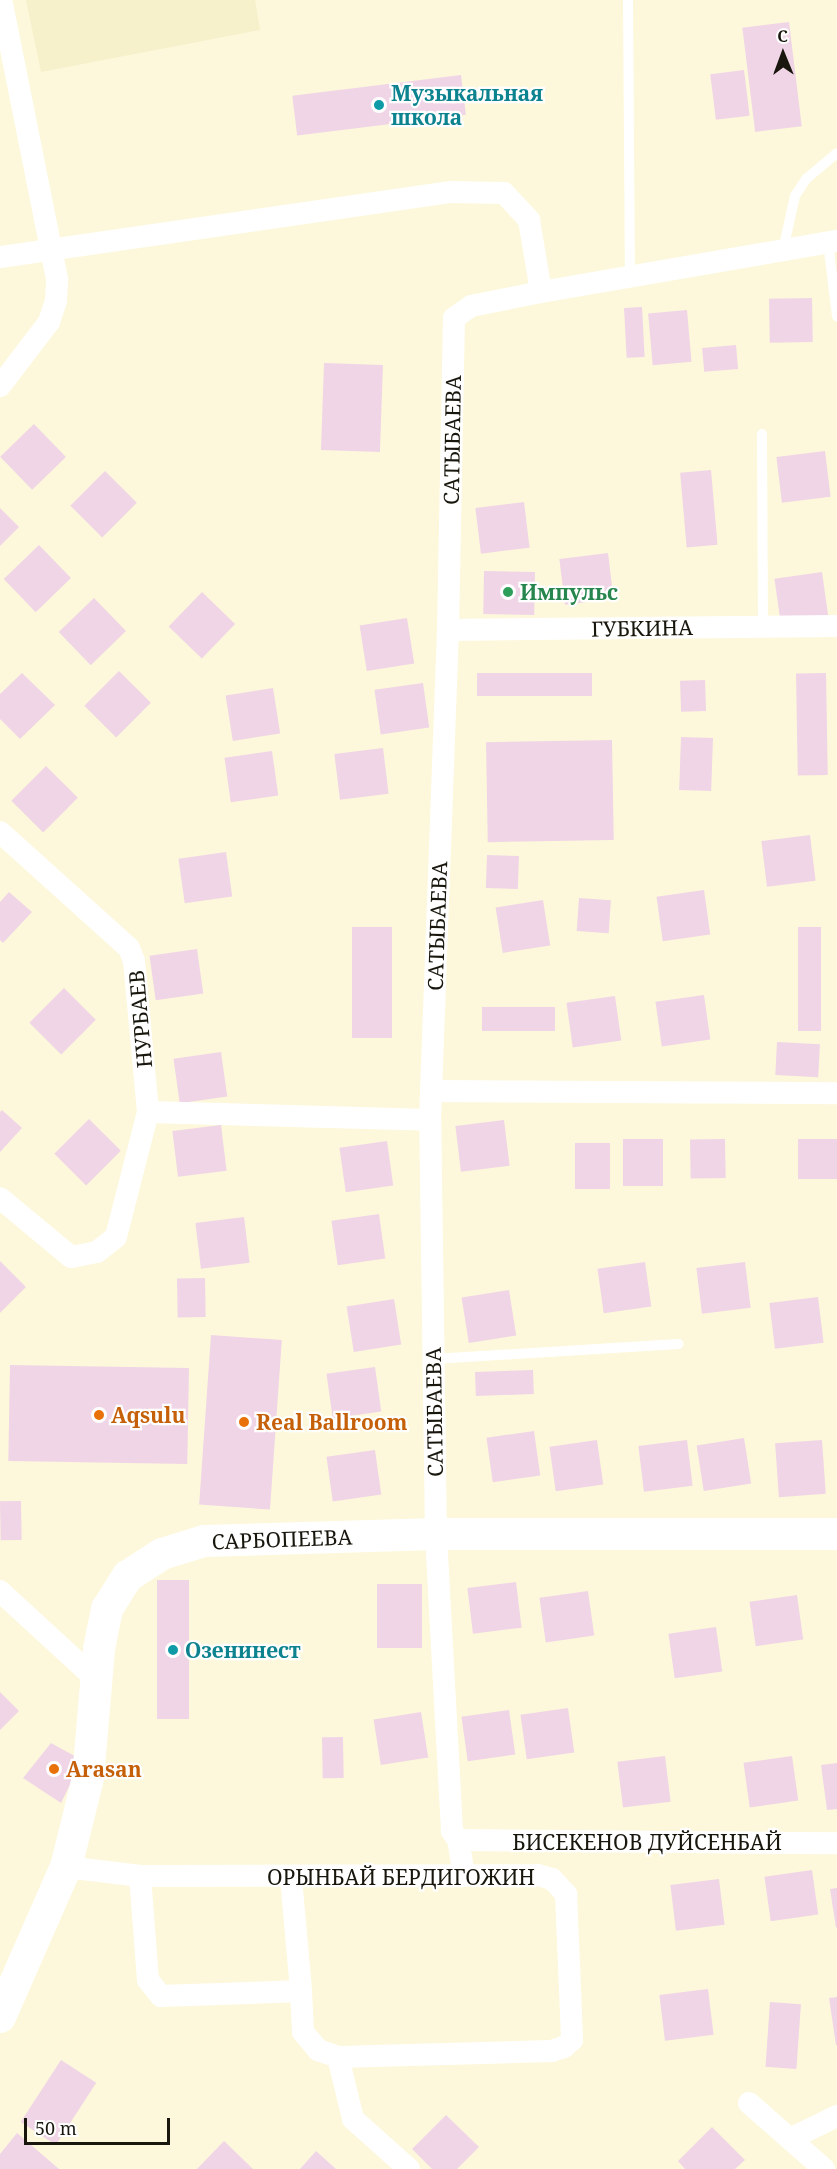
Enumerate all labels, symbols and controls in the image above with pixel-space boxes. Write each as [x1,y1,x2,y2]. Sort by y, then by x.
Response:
north arrow [753,24,813,84]
text: С [777,25,788,47]
place label: Музыкальная школа [391,80,543,130]
marker: Музыкальная школа [372,98,386,112]
street label: САТЫБАЕВА [438,375,466,505]
place label: Импульс [520,579,618,605]
marker: Импульс [501,585,515,599]
street label: ГУБКИНА [591,615,693,641]
street label: САТЫБАЕВА [422,861,452,991]
street label: НУРБАЕВ [123,969,157,1069]
street label: САТЫБАЕВА [420,1347,448,1477]
place label: Aqsulu [111,1402,186,1428]
marker: Aqsulu [92,1408,106,1422]
place label: Real Ballroom [256,1409,407,1435]
marker: Real Ballroom [237,1415,251,1429]
street label: САРБОПЕЕВА [211,1524,353,1554]
place label: Озенинест [185,1637,301,1663]
marker: Озенинест [166,1643,180,1657]
place label: Arasan [66,1756,142,1782]
marker: Arasan [47,1762,61,1776]
street label: БИСЕКЕНОВ ДУЙСЕНБАЙ [512,1829,782,1855]
street label: ОРЫНБАЙ БЕРДИГОЖИН [267,1864,535,1890]
scale bar [27,2106,172,2144]
text: 50 m [35,2116,77,2140]

